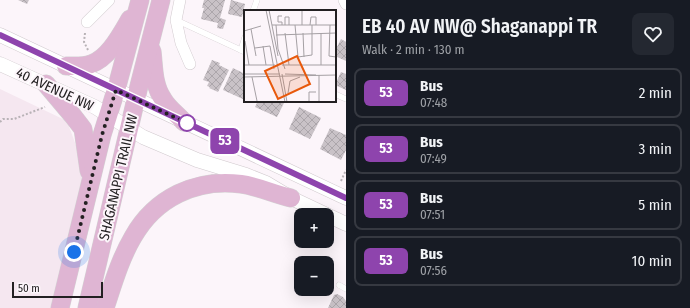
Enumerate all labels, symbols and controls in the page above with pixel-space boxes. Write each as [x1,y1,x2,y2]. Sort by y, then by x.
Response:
inset map [244,10,336,102]
button: heart [632,13,674,55]
text: EB 40 AV NW@ Shaganappi TR [362,15,597,38]
text: Walk · 2 min · 130 m [362,42,464,57]
street label: 40 AVENUE NW [13,64,97,115]
text: Bus [420,77,443,95]
text: 53 [379,84,393,101]
text: 2 min [639,84,672,102]
text: 07:48 [420,95,447,110]
street label: SHAGANAPPI TRAIL NW [96,112,141,242]
unlabelled marker [178,114,196,132]
line badge: 53 [207,128,243,154]
text: 53 [218,132,232,149]
text: Bus [420,133,443,151]
text: 53 [379,140,393,157]
text: 3 min [638,140,672,158]
text: 07:49 [420,151,447,166]
text: Bus [420,189,443,207]
text: 53 [379,196,393,213]
text: 5 min [638,196,672,214]
text: 07:51 [420,207,445,222]
map controls [294,208,334,296]
button: + [294,208,334,248]
your location [64,242,84,262]
text: Bus [420,245,443,263]
text: 53 [379,252,393,269]
text: 10 min [632,252,672,270]
button: − [294,256,334,296]
text: 07:56 [420,263,447,278]
scale bar [12,280,103,299]
text: 50 m [18,282,40,295]

